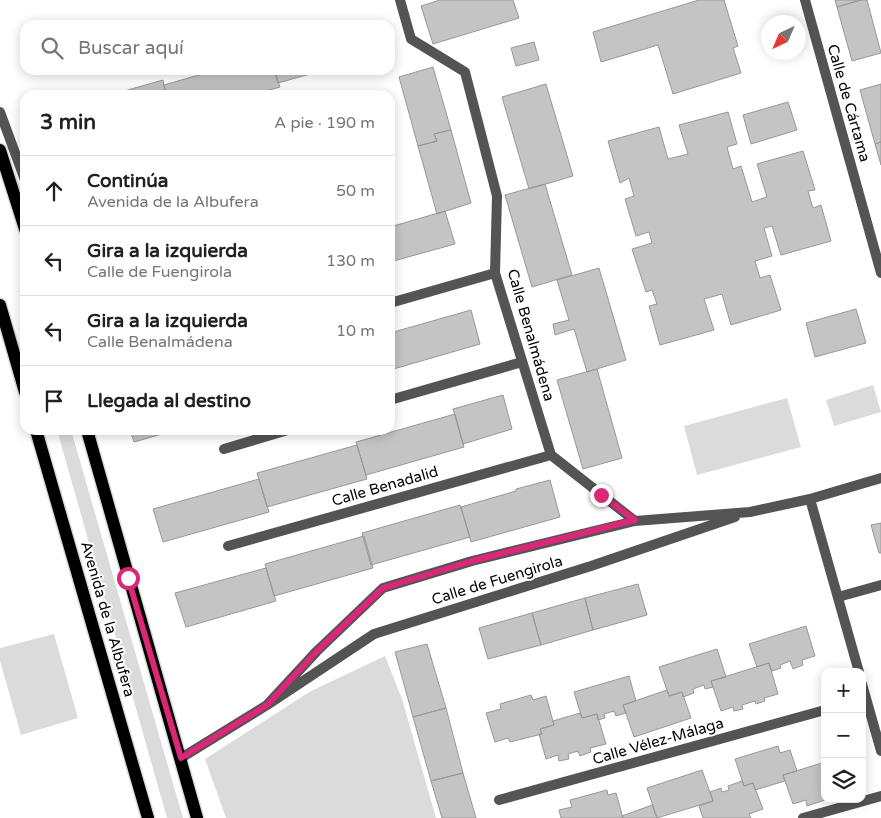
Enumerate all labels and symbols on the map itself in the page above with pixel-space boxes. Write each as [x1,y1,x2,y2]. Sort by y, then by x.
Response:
north arrow [761,15,806,60]
street label: Calle de Cártama [824,42,874,164]
street label: Calle Benalmádena [504,267,558,403]
street label: Calle Benadalid [330,462,440,510]
route end [590,484,613,507]
street label: Avenida de la Albufera [77,539,139,699]
street label: Calle de Fuengirola [429,552,565,608]
route start [117,567,140,590]
street label: Calle Vélez-Málaga [590,714,726,768]

